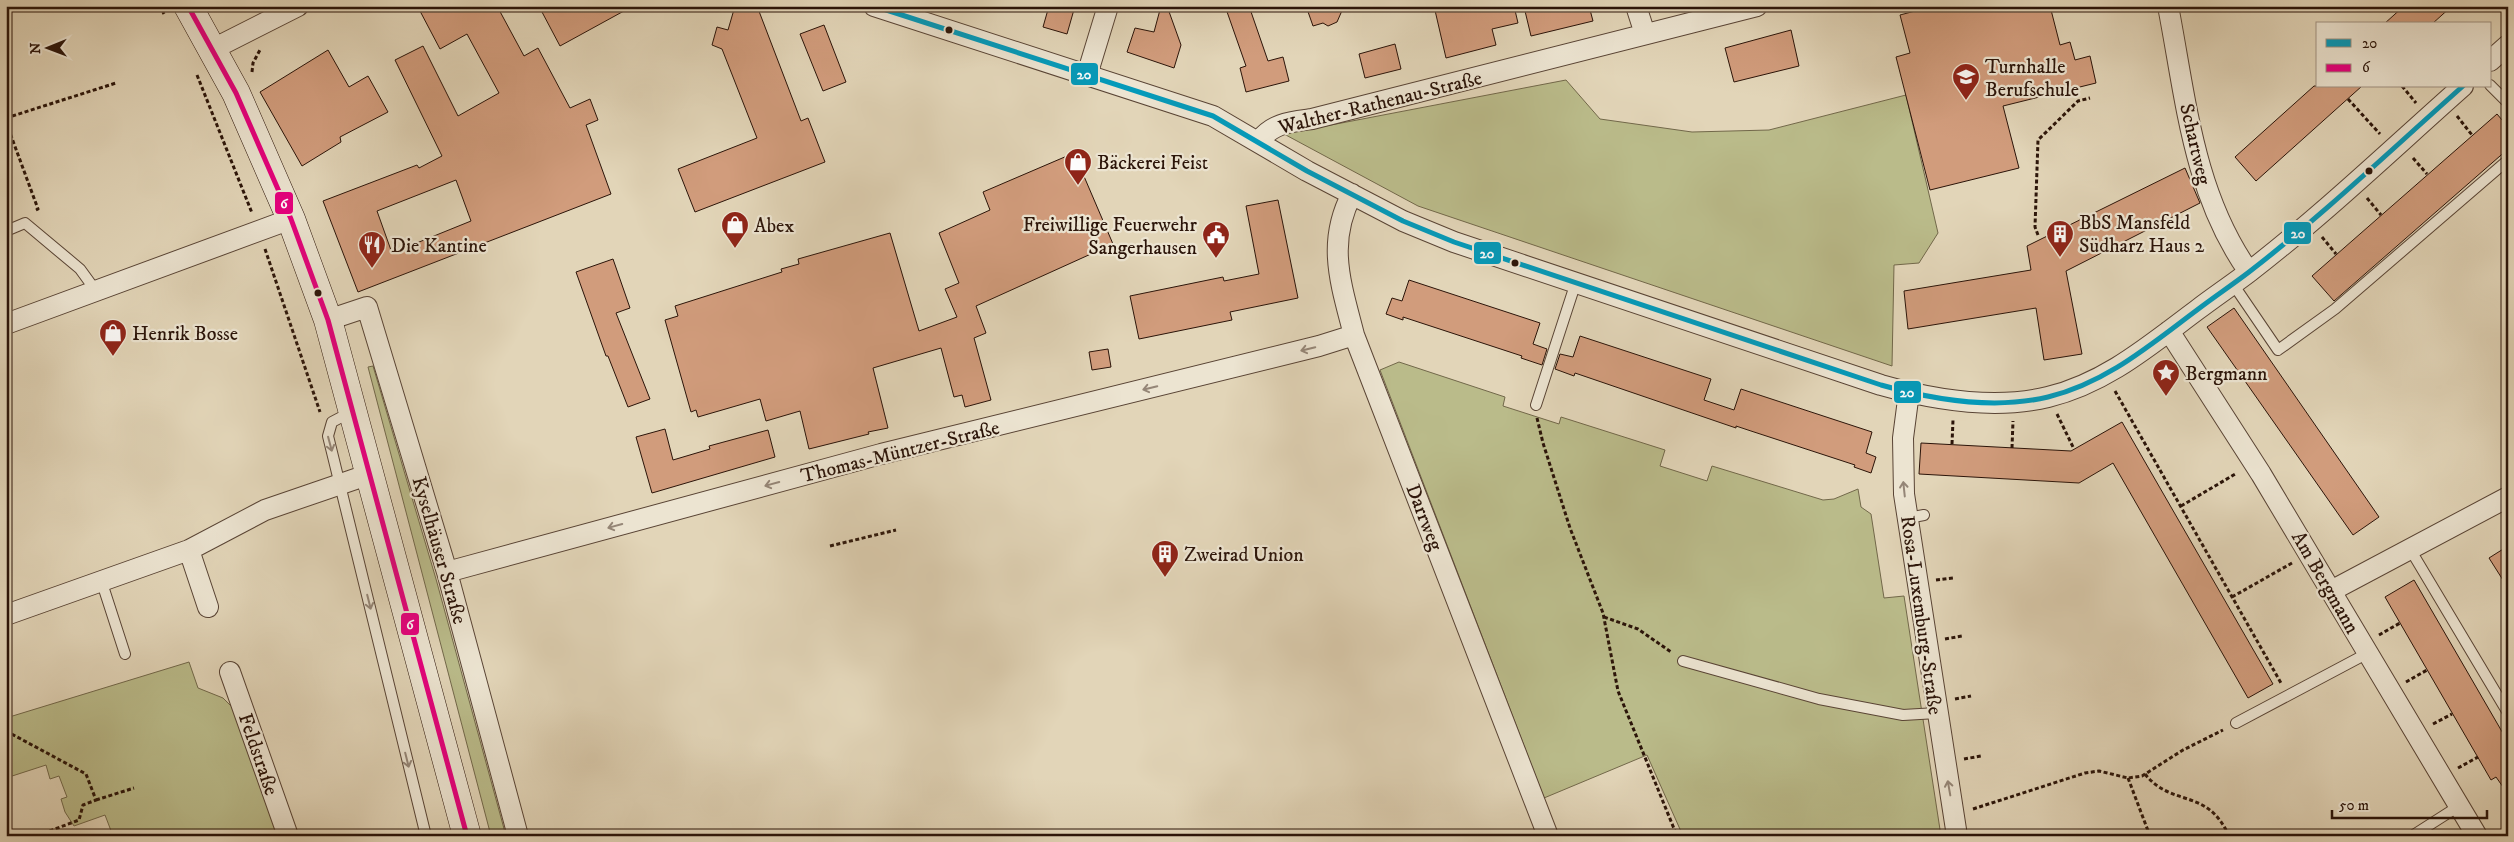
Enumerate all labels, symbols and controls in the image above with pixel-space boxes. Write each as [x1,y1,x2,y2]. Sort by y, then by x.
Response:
north arrow [22,22,72,72]
legend [2316,22,2492,88]
unlabelled marker [944,25,954,35]
text: 20 [2362,34,2377,53]
text: N [27,42,45,54]
place label: Turnhalle Berufschule [1985,55,2079,103]
text: 6 [2362,58,2371,77]
line badge: 20 [1070,62,1099,86]
school or university icon: Turnhalle Berufschule [1951,62,1981,101]
text: 20 [1077,66,1092,84]
street label: Walther-Rathenau-Straße [1275,66,1485,141]
street label: Schartweg [2173,101,2216,188]
shop icon: Bäckerei Feist [1063,147,1093,186]
place label: Bäckerei Feist [1097,151,1208,176]
unlabelled marker [2364,166,2374,176]
line badge: 6 [274,191,294,215]
text: 6 [280,195,288,213]
shop icon: Abex [720,210,750,249]
place label: BbS Mansfeld Südharz Haus 2 [2079,211,2204,259]
place label: Freiwillige Feuerwehr Sangerhausen [1023,213,1198,261]
place label: Abex [754,214,794,239]
building icon: BbS Mansfeld Südharz Haus 2 [2045,219,2075,258]
public building icon: Freiwillige Feuerwehr Sangerhausen [1201,220,1231,259]
line badge: 20 [2283,221,2312,245]
text: 20 [2291,225,2306,243]
restaurant icon: Die Kantine [357,230,387,269]
place label: Die Kantine [391,234,487,259]
line badge: 20 [1473,241,1502,265]
text: 20 [1480,245,1495,263]
unlabelled marker [1510,258,1520,268]
unlabelled marker [313,288,323,298]
shop icon: Henrik Bosse [98,318,128,357]
place label: Henrik Bosse [132,322,238,347]
one-way arrow [1300,344,1316,354]
place icon: Bergmann [2151,358,2181,397]
place label: Bergmann [2185,362,2268,387]
line badge: 20 [1893,380,1922,404]
one-way arrow [1142,384,1158,393]
text: 20 [1900,384,1915,402]
street label: Thomas-Müntzer-Straße [798,416,1002,489]
one-way arrow [326,436,336,452]
street label: Kyselhäuser Straße [406,474,472,627]
one-way arrow [764,480,780,489]
street label: Darrweg [1400,481,1448,555]
one-way arrow [1899,481,1909,497]
street label: Rosa-Luxemburg-Straße [1894,514,1947,716]
one-way arrow [607,522,623,531]
street label: Am Bergmann [2285,527,2364,639]
building icon: Zweirad Union [1150,539,1180,578]
place label: Zweirad Union [1184,543,1304,568]
one-way arrow [365,594,374,610]
line badge: 6 [400,612,420,636]
text: 6 [406,616,414,634]
street label: Feldstraße [232,710,283,799]
one-way arrow [403,752,413,768]
one-way arrow [1944,780,1954,796]
scale bar [2332,787,2486,819]
text: 50 m [2339,796,2369,815]

